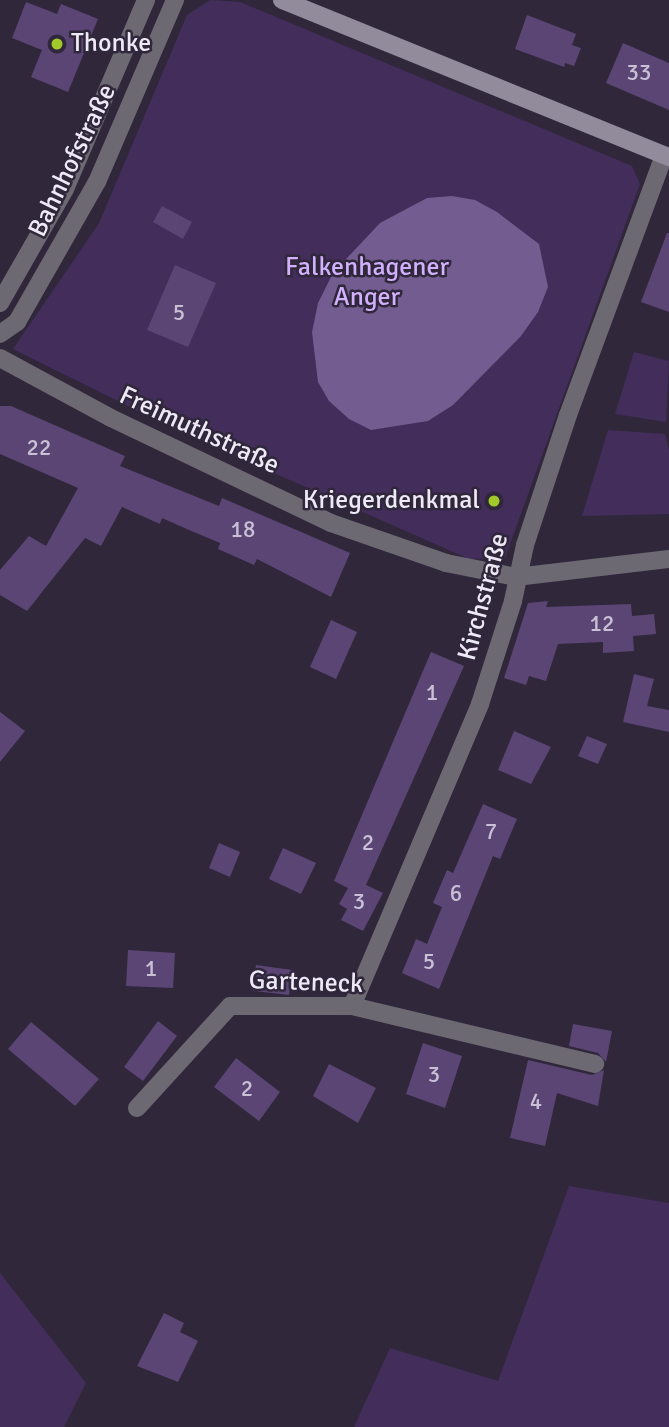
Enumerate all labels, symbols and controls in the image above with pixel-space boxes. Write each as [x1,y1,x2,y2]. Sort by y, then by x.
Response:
place label: Thonke [71,28,151,60]
marker: Thonke [49,36,65,52]
house number: 33 [627,59,651,87]
street label: Bahnhofstraße [23,80,123,242]
park label: Falkenhagener Anger [285,252,449,314]
house number: 5 [173,299,185,327]
street label: Freimuthstraße [114,380,284,482]
house number: 22 [27,434,51,462]
place label: Kriegerdenkmal [303,485,480,517]
marker: Kriegerdenkmal [486,493,502,509]
house number: 18 [231,516,255,544]
street label: Kirchstraße [452,530,516,664]
house number: 12 [590,610,614,638]
house number: 1 [426,679,438,707]
house number: 7 [485,818,497,846]
house number: 2 [362,829,374,857]
house number: 6 [450,880,462,908]
house number: 3 [353,888,365,916]
house number: 5 [423,948,435,976]
house number: 1 [145,955,157,983]
street label: Garteneck [248,965,364,1001]
house number: 3 [428,1061,440,1089]
house number: 2 [241,1075,253,1103]
house number: 4 [530,1088,542,1116]

